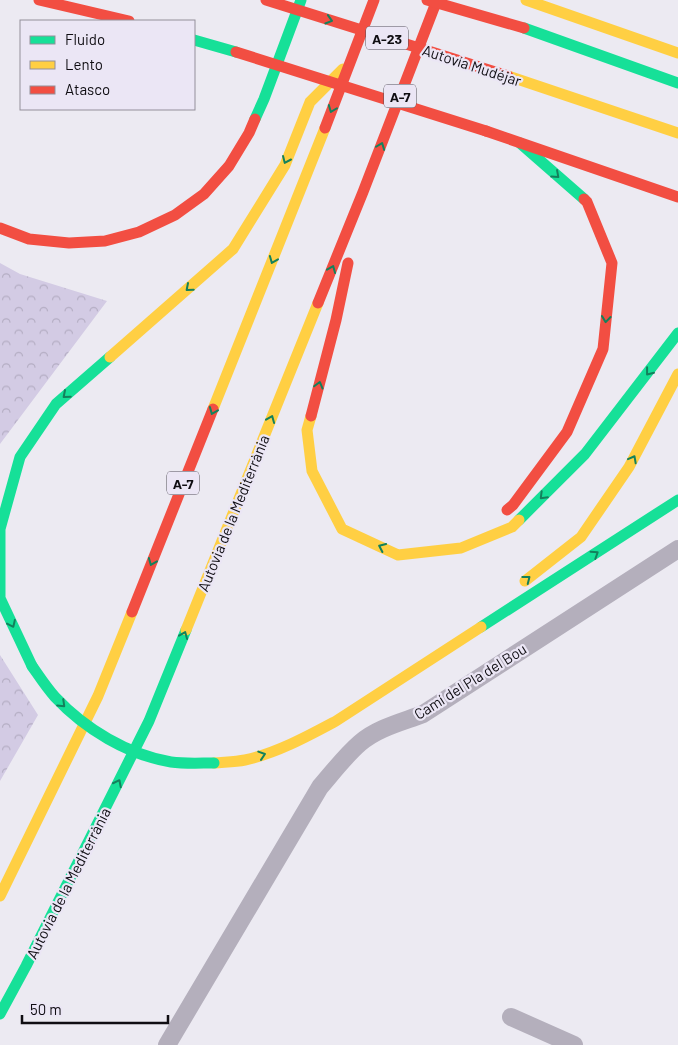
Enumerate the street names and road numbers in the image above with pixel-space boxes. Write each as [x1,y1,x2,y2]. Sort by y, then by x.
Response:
road number: A-23 [366,26,408,49]
street label: Autovía Mudéjar [420,41,524,90]
road number: A-7 [384,84,416,108]
street label: Autovia de la Mediterrània [193,432,273,594]
road number: A-7 [167,472,199,494]
street label: Camí del Pla del Bou [410,639,530,723]
street label: Autovia de la Mediterrània [22,804,114,962]

